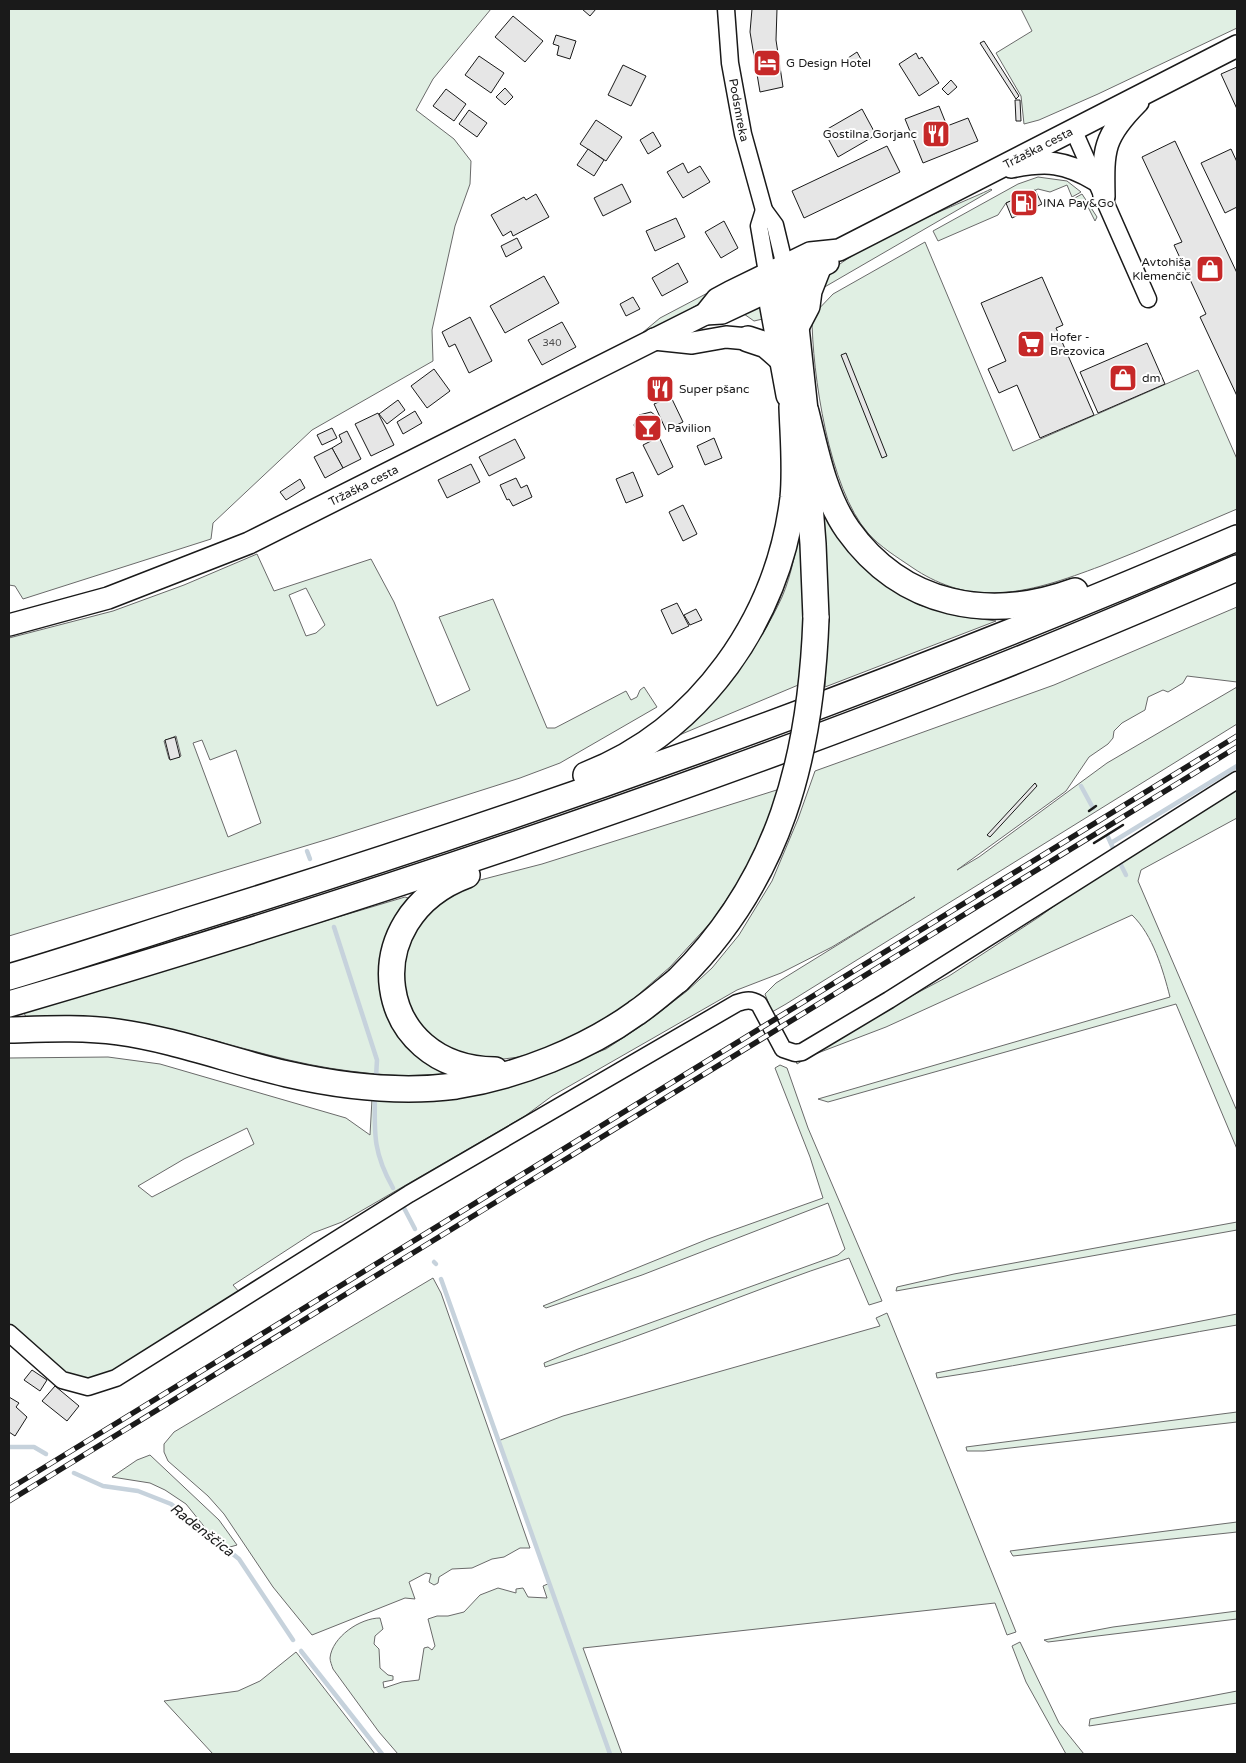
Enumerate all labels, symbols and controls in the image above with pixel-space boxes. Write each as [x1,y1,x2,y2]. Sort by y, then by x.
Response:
hotel icon: G Design Hotel [752,48,782,78]
place label: G Design Hotel [786,56,871,70]
street label: Podsmreka [726,77,752,143]
restaurant icon: Gostilna Gorjanc [921,119,951,149]
street label: Tržaška cesta [1001,124,1075,172]
place label: Gostilna Gorjanc [823,127,917,141]
fuel station icon: INA Pay&Go [1009,188,1039,218]
place label: INA Pay&Go [1043,196,1114,210]
shop icon: Avtohiša Klemenčič [1195,254,1225,284]
place label: Avtohiša Klemenčič [1132,255,1191,283]
supermarket icon: Hofer - Brezovica [1016,329,1046,359]
place label: Hofer - Brezovica [1050,330,1105,358]
house number: 340 [543,337,561,349]
shop icon: dm [1108,363,1138,393]
place label: dm [1142,371,1161,385]
restaurant icon: Super pšanc [645,374,675,404]
place label: Super pšanc [679,382,749,396]
bar icon: Pavilion [633,413,663,443]
place label: Pavilion [667,421,711,435]
street label: Tržaška cesta [326,462,401,509]
water label: Radenščica [167,1500,238,1561]

